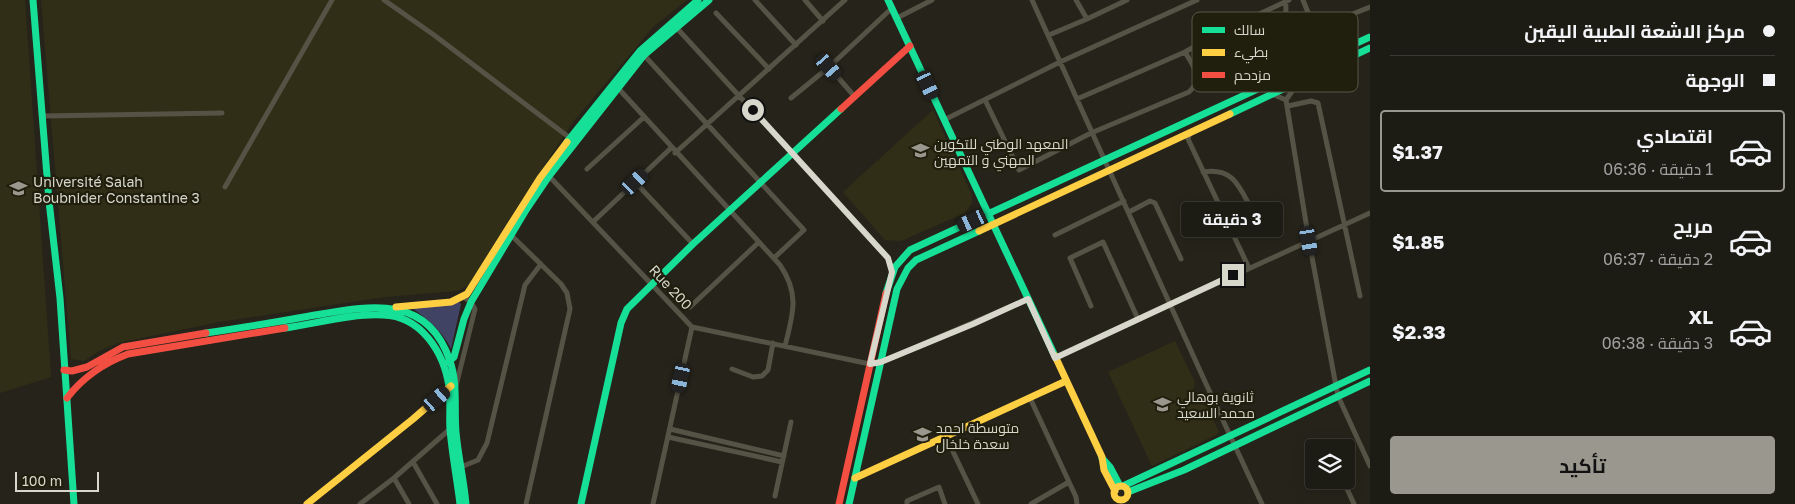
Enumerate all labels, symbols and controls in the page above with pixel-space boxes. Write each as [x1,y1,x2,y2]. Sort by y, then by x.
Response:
legend [1192,12,1358,92]
text: مركز الاشعة الطبية اليقين [1524,19,1745,42]
text: سالك [1234,21,1265,38]
text: بطيء [1234,43,1268,64]
car [813,51,844,83]
text: مزدحم [1234,66,1271,85]
car [914,68,941,102]
text: الوجهة [1685,68,1745,91]
route start [742,99,764,121]
text: اقتصادي [1637,124,1713,147]
icon: car [1728,129,1773,174]
place label: المعهد الوطني للتكوين المهني و التمهين [934,135,1068,172]
text: $1.37 [1392,140,1443,163]
school or university icon: المعهد الوطني للتكوين المهني و التمهين [910,141,930,161]
text: 1 دقيقة · 06:36 [1603,159,1713,179]
car [618,166,651,198]
place label: Université Salah Boubnider Constantine 3 [33,173,200,206]
school or university icon: Université Salah Boubnider Constantine 3 [9,179,29,199]
callout: 3 دقيقة [1182,202,1284,238]
car [955,208,988,234]
text: 3 دقيقة [1203,209,1262,229]
text: مريح [1673,214,1713,237]
icon: car [1728,219,1773,264]
car [1299,225,1318,257]
text: $1.85 [1392,230,1444,253]
text: 2 دقيقة · 06:37 [1603,249,1713,269]
street label: Rue 200 [646,261,696,313]
route end [1222,264,1244,286]
text: XL [1688,305,1713,328]
icon: car [1728,309,1773,354]
text: $2.33 [1392,320,1446,343]
text: 3 دقيقة · 06:38 [1602,333,1713,353]
car [670,362,691,394]
car [420,383,453,415]
place label: ثانوية بوهالي محمد السعيد [1177,388,1255,421]
school or university icon: ثانوية بوهالي محمد السعيد [1153,394,1173,414]
place label: متوسطة احمد سعدة خلخال [936,419,1019,453]
school or university icon: متوسطة احمد سعدة خلخال [912,425,932,445]
button: تأكيد [1390,436,1775,494]
map controls [1305,439,1355,489]
button: layers [1305,439,1355,489]
scale bar [15,469,99,492]
text: 100 m [22,472,62,489]

